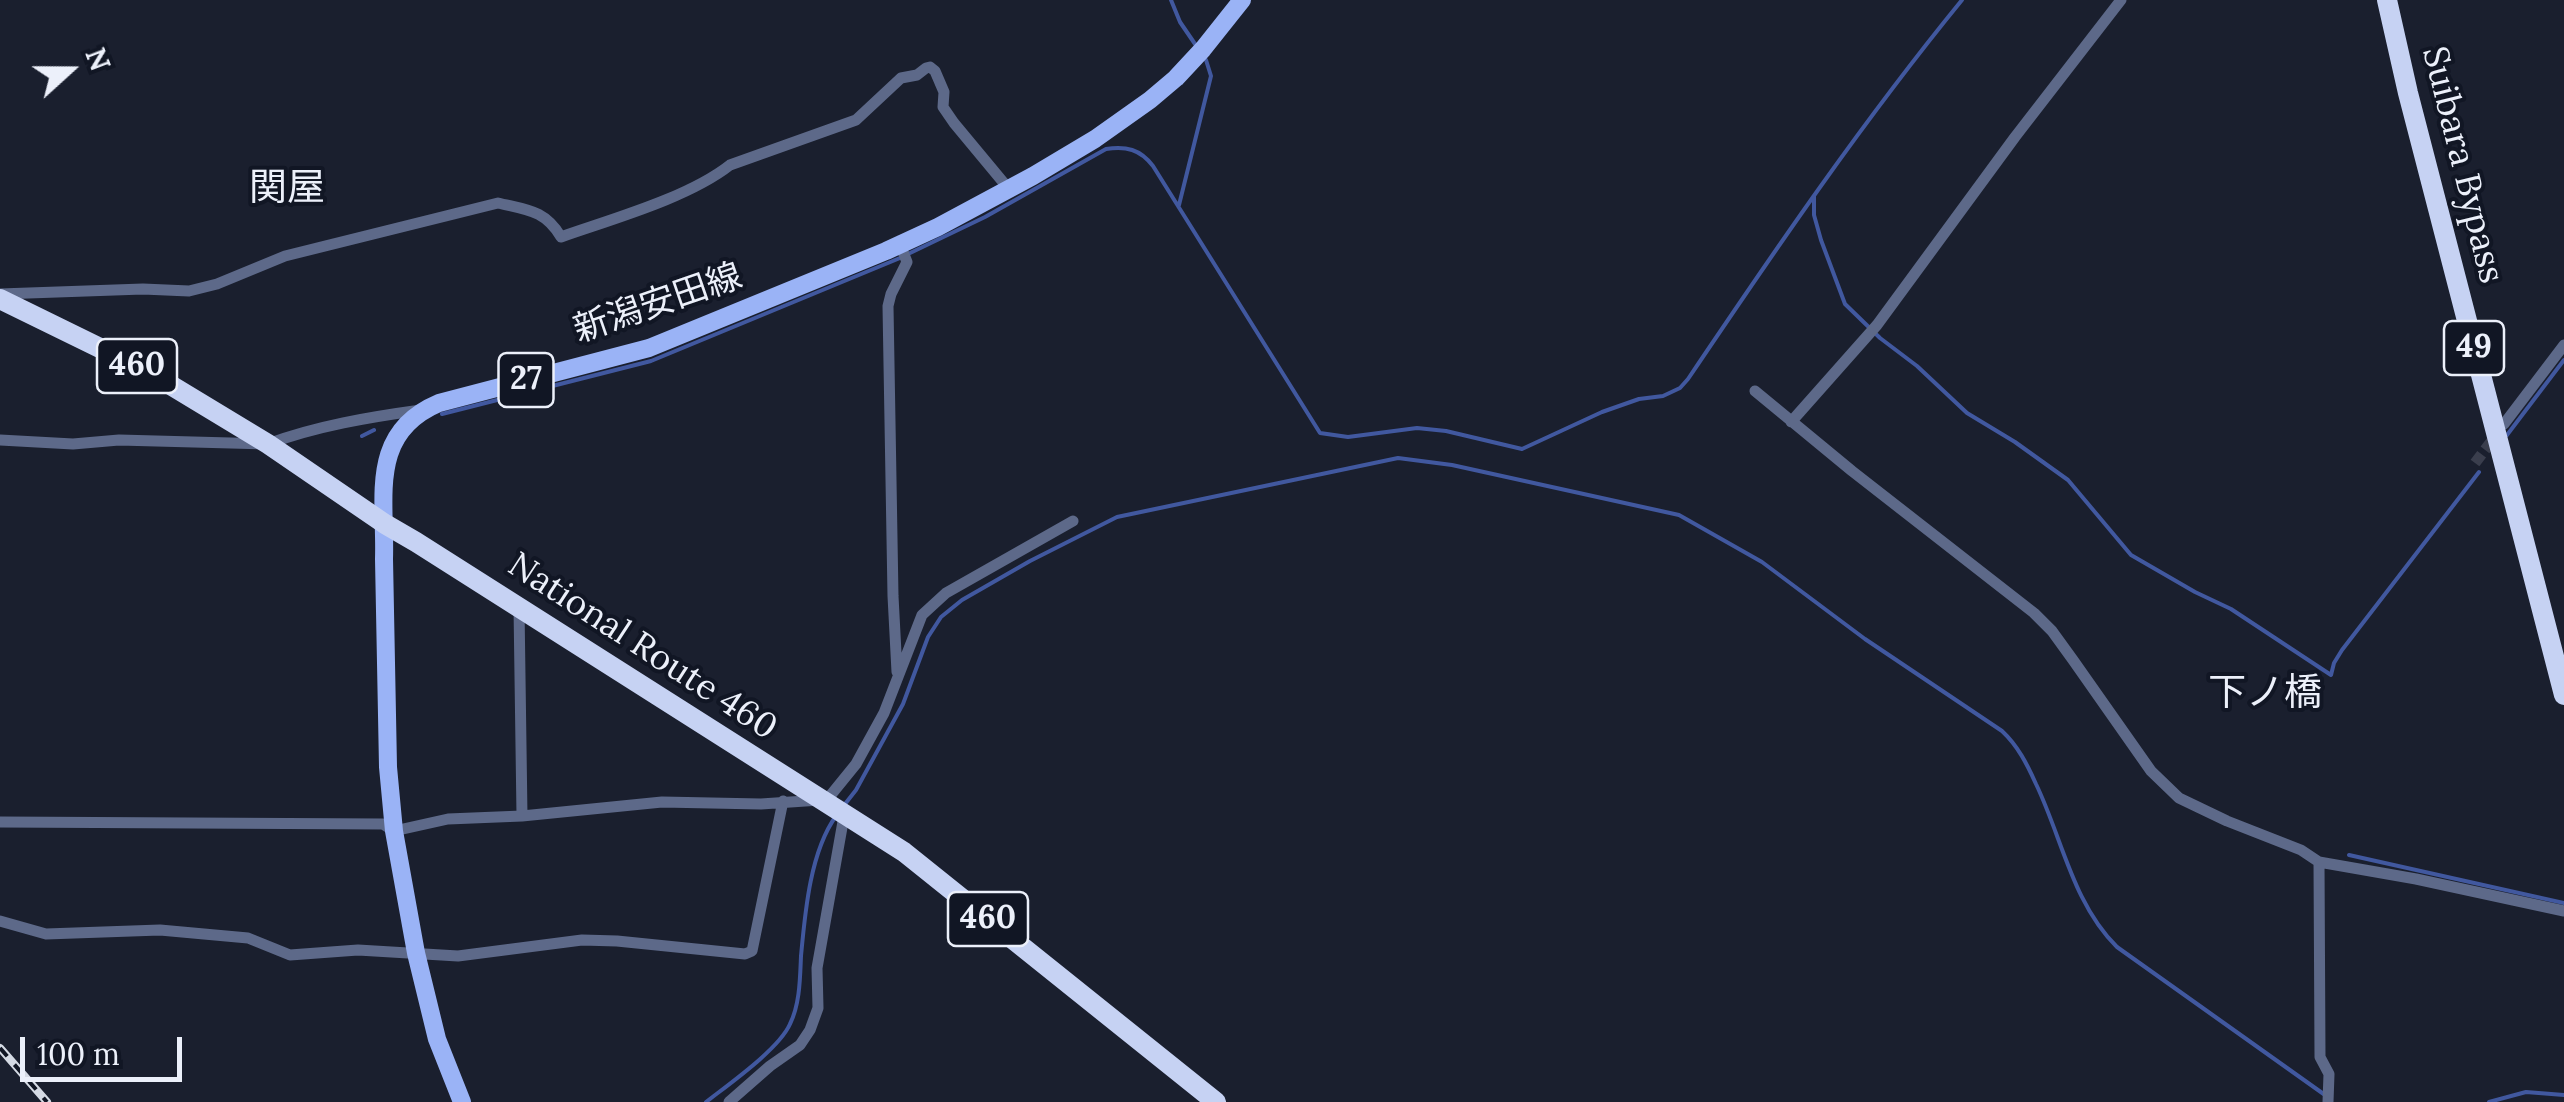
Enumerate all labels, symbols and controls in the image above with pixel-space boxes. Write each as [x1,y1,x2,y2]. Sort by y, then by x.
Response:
north arrow [20,20,120,120]
street label: Suibara Bypass [2412,42,2512,288]
text: N [77,43,119,76]
district label: 関屋 [249,166,325,212]
street label: 新潟安田線 [568,256,748,352]
road number: 49 [2444,321,2504,375]
road number: 460 [97,339,177,393]
road number: 27 [498,353,554,407]
street label: National Route 460 [500,544,784,750]
district label: 下ノ橋 [2208,671,2322,717]
road number: 460 [948,892,1028,946]
scale bar [25,1017,188,1079]
text: 100 m [37,1035,120,1073]

